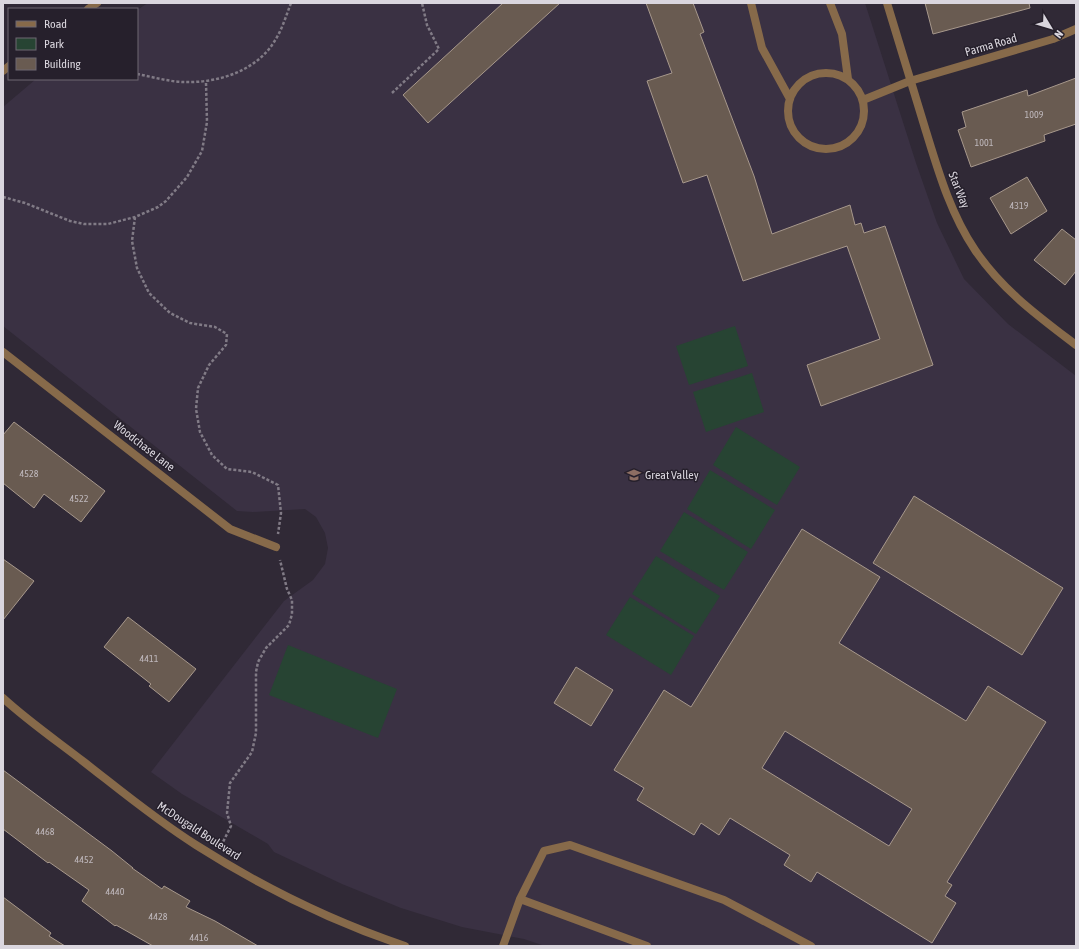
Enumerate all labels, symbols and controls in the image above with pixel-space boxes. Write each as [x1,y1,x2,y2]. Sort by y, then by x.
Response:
legend [8,8,138,80]
north arrow [1031,8,1071,48]
text: Road [44,17,67,31]
text: N [1052,28,1066,40]
street label: Parma Road [963,31,1019,59]
text: Park [44,37,65,51]
text: Building [44,57,82,71]
house number: 1009 [1025,109,1044,120]
house number: 1001 [975,137,994,148]
street label: Star Way [945,170,973,210]
house number: 4319 [1010,200,1029,211]
street label: Woodchase Lane [111,418,177,474]
school or university icon: Great Valley [626,467,642,483]
house number: 4528 [20,468,39,479]
place label: Great Valley [645,468,699,482]
house number: 4522 [70,493,89,504]
house number: 4411 [140,653,159,664]
street label: McDougald Boulevard [155,799,243,863]
house number: 4468 [36,826,55,837]
house number: 4452 [75,854,94,865]
house number: 4440 [106,886,125,897]
house number: 4428 [149,911,168,922]
house number: 4416 [190,932,209,943]

